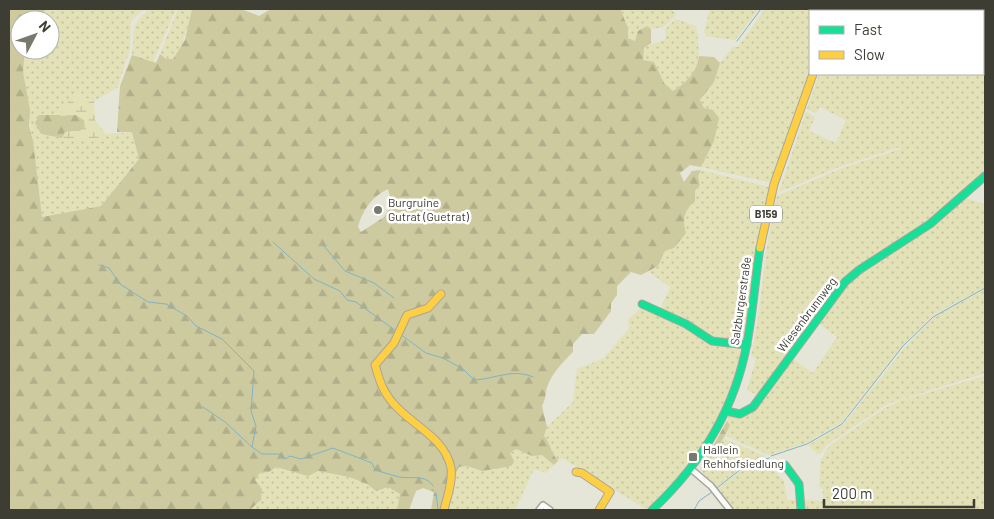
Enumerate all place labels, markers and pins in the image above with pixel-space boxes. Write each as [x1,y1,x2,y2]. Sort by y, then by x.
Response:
place label: Burgruine Gutrat (Guetrat) [388,195,470,223]
marker: Burgruine Gutrat (Guetrat) [372,204,384,216]
place label: Hallein Rehhofsiedlung [703,442,784,470]
marker: Hallein Rehhofsiedlung [687,451,699,463]

